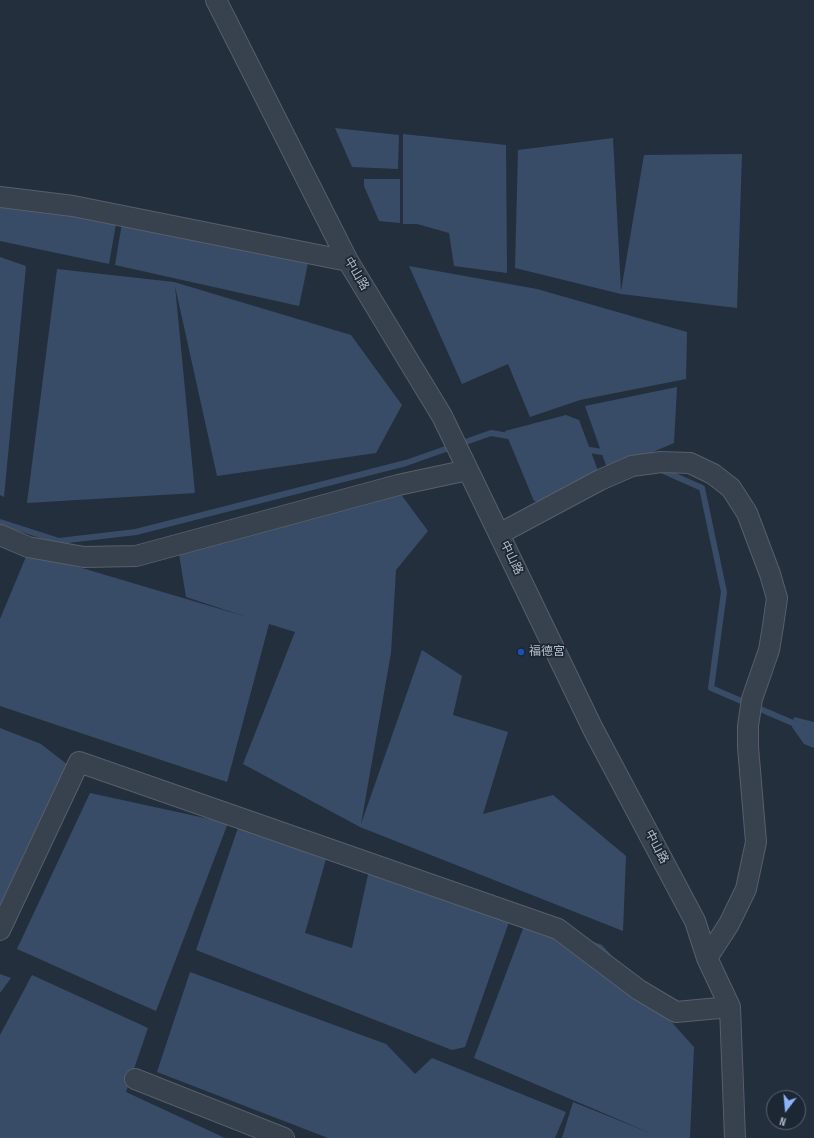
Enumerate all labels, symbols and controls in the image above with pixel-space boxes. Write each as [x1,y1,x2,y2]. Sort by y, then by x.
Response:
street label: 中山路 [341,255,371,293]
street label: 中山路 [497,539,525,577]
place label: 福德宮 [529,645,565,659]
marker: 福德宮 [516,647,526,657]
street label: 中山路 [641,828,671,866]
north arrow [766,1090,806,1130]
text: N [778,1114,787,1128]

